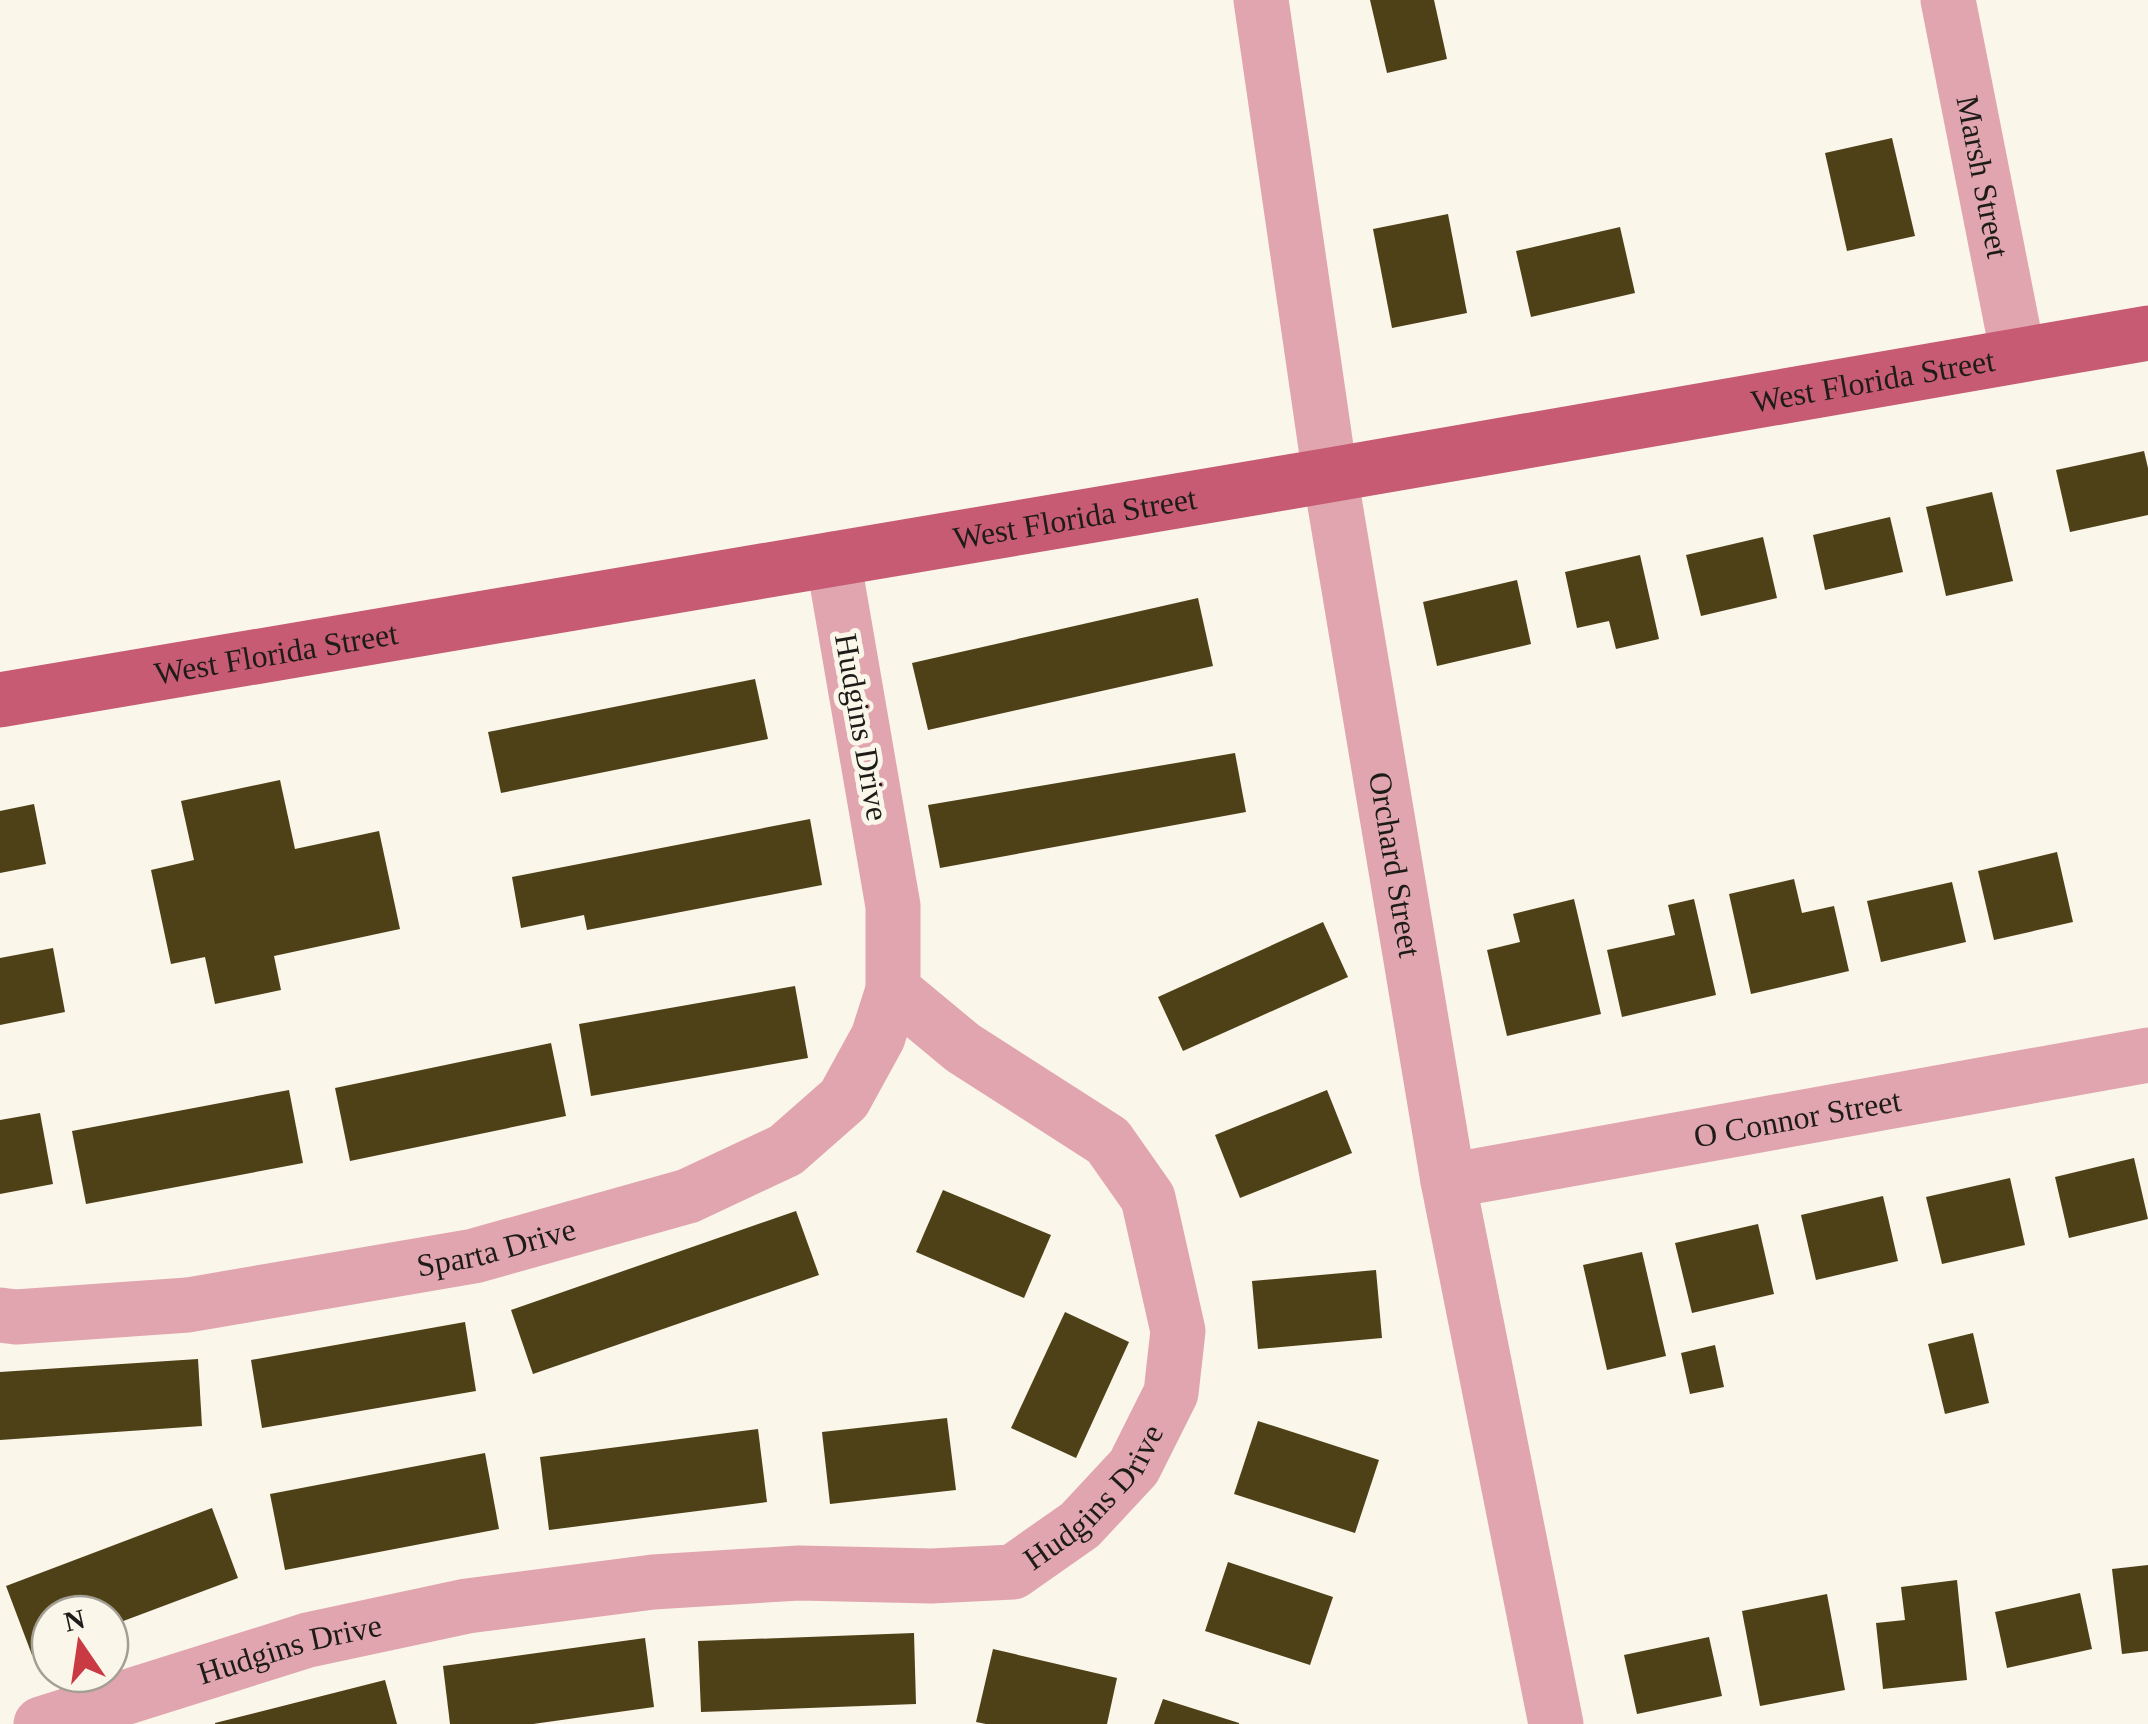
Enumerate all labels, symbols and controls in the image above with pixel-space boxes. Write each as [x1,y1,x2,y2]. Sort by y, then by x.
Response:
street label: Marsh Street [1949,92,2016,261]
street label: West Florida Street [1749,342,1997,420]
street label: West Florida Street [950,480,1199,556]
street label: West Florida Street [152,615,401,692]
street label: Hudgins Drive [828,631,896,823]
street label: Orchard Street [1362,769,1428,960]
street label: O Connor Street [1691,1082,1904,1154]
street label: Sparta Drive [414,1210,580,1284]
street label: Hudgins Drive [1016,1419,1170,1577]
north arrow [30,1594,130,1694]
text: N [61,1603,88,1638]
street label: Hudgins Drive [193,1607,385,1692]

